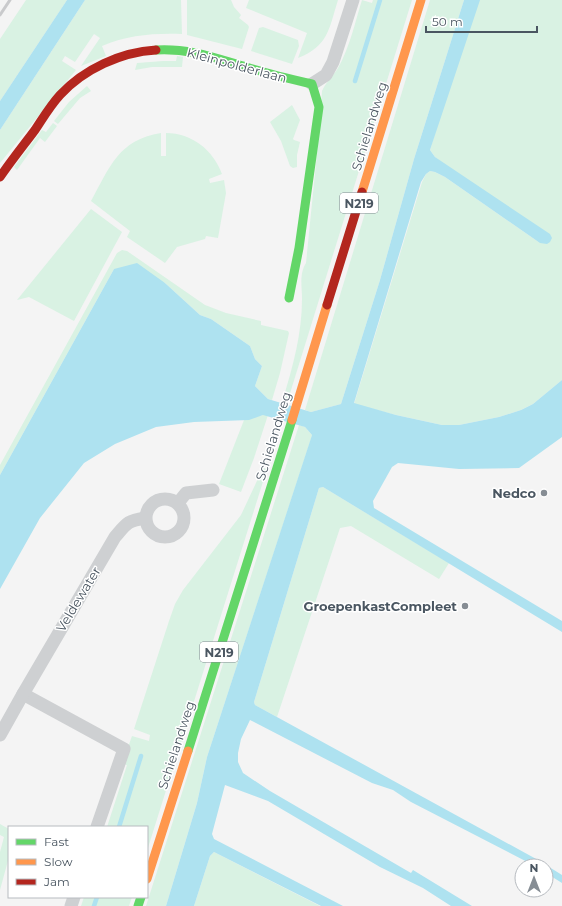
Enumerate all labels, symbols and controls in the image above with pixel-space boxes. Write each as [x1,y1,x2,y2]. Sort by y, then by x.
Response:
scale bar [426,8,537,34]
text: 50 m [432,14,463,29]
street label: Kleinpolderlaan [185,44,289,86]
street label: Schielandweg [348,80,390,172]
road number: N219 [340,193,378,213]
street label: Schielandweg [252,390,294,482]
place label: Nedco [492,485,536,501]
marker: Nedco [539,488,549,498]
street label: Veldewater [52,564,104,634]
place label: GroepenkastCompleet [303,598,457,614]
marker: GroepenkastCompleet [460,601,470,611]
road number: N219 [200,642,238,662]
street label: Schielandweg [154,699,198,791]
legend [8,826,148,898]
text: Fast [44,834,69,849]
text: Slow [44,854,73,869]
north arrow [514,858,554,898]
text: N [530,861,538,875]
text: Jam [43,874,70,889]

